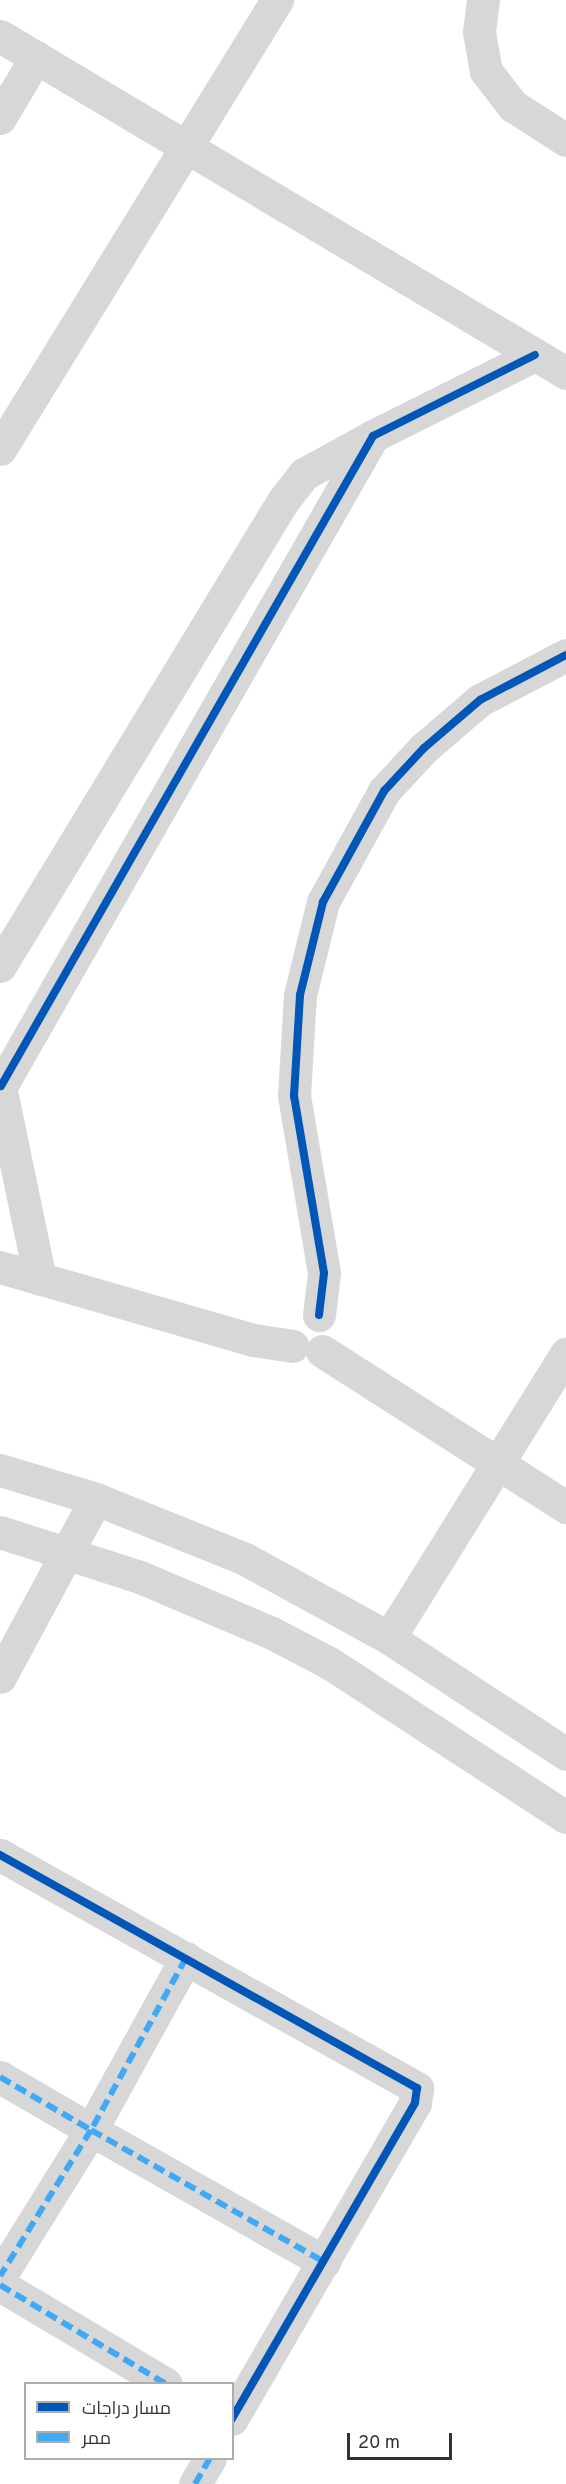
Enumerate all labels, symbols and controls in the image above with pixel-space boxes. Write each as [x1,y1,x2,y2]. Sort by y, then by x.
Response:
legend [24,2382,234,2460]
text: مسار دراجات [82,2398,171,2421]
scale bar [350,2421,455,2459]
text: ممر [82,2428,111,2451]
text: 20 m [358,2432,400,2455]

